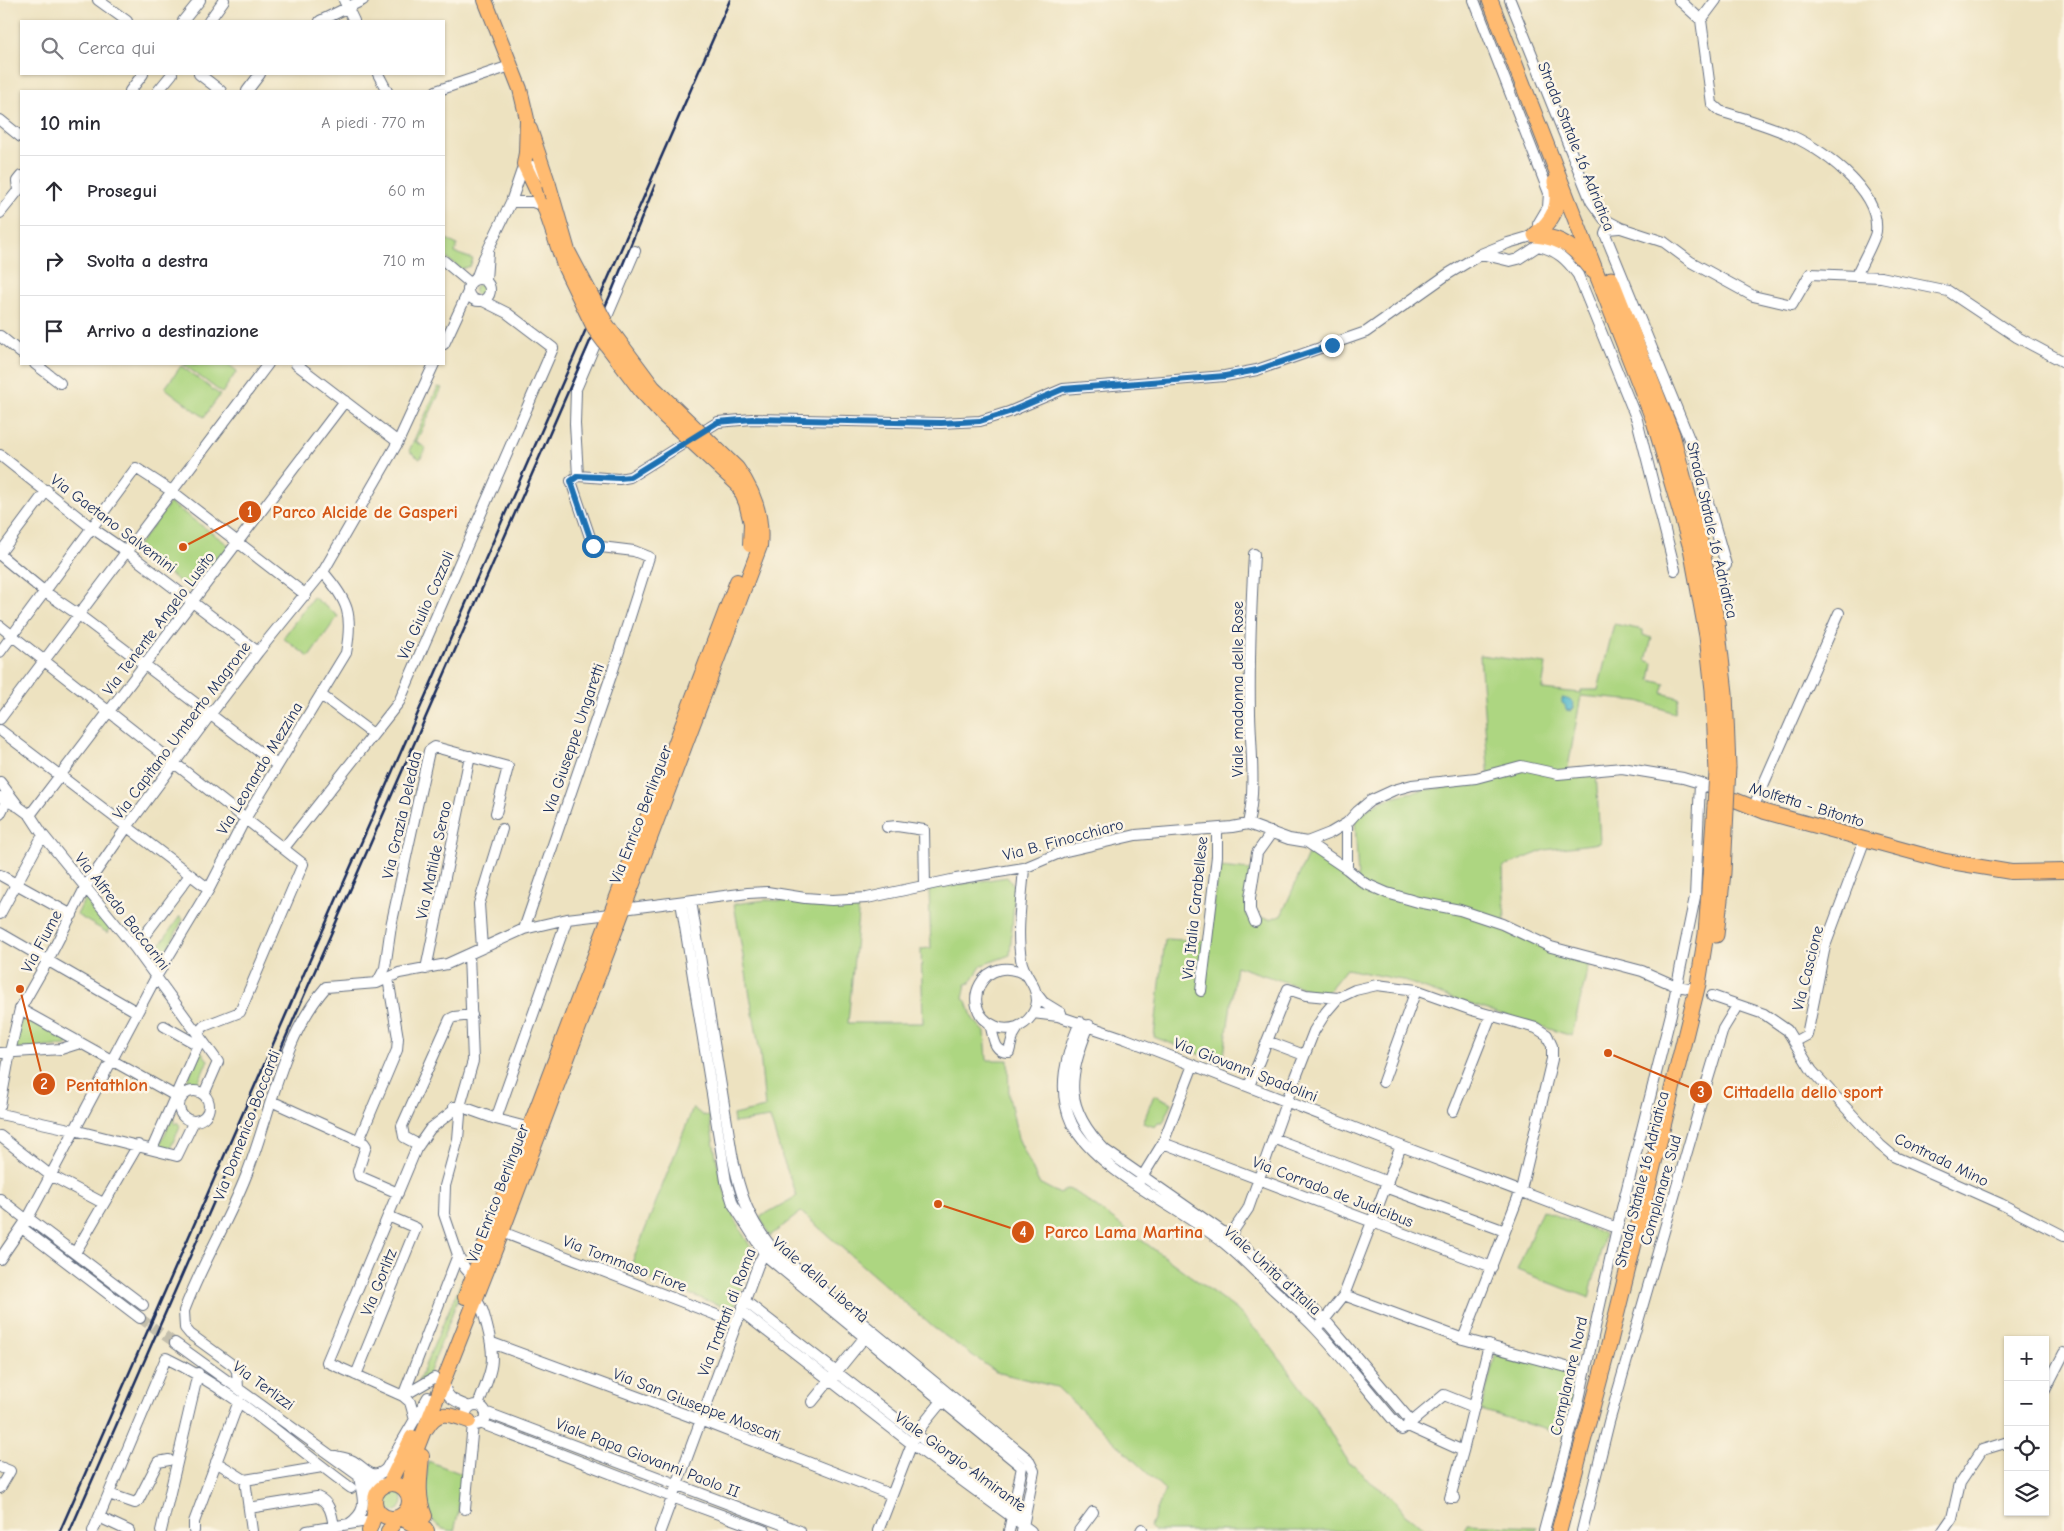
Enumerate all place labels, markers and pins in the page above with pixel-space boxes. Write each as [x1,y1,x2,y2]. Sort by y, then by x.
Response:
callout: Parco Alcide de Gasperi [237,495,468,528]
callout: Pentathlon [31,1068,158,1101]
callout: Cittadella dello sport [1688,1075,1893,1108]
callout: Parco Lama Martina [1010,1216,1213,1249]

